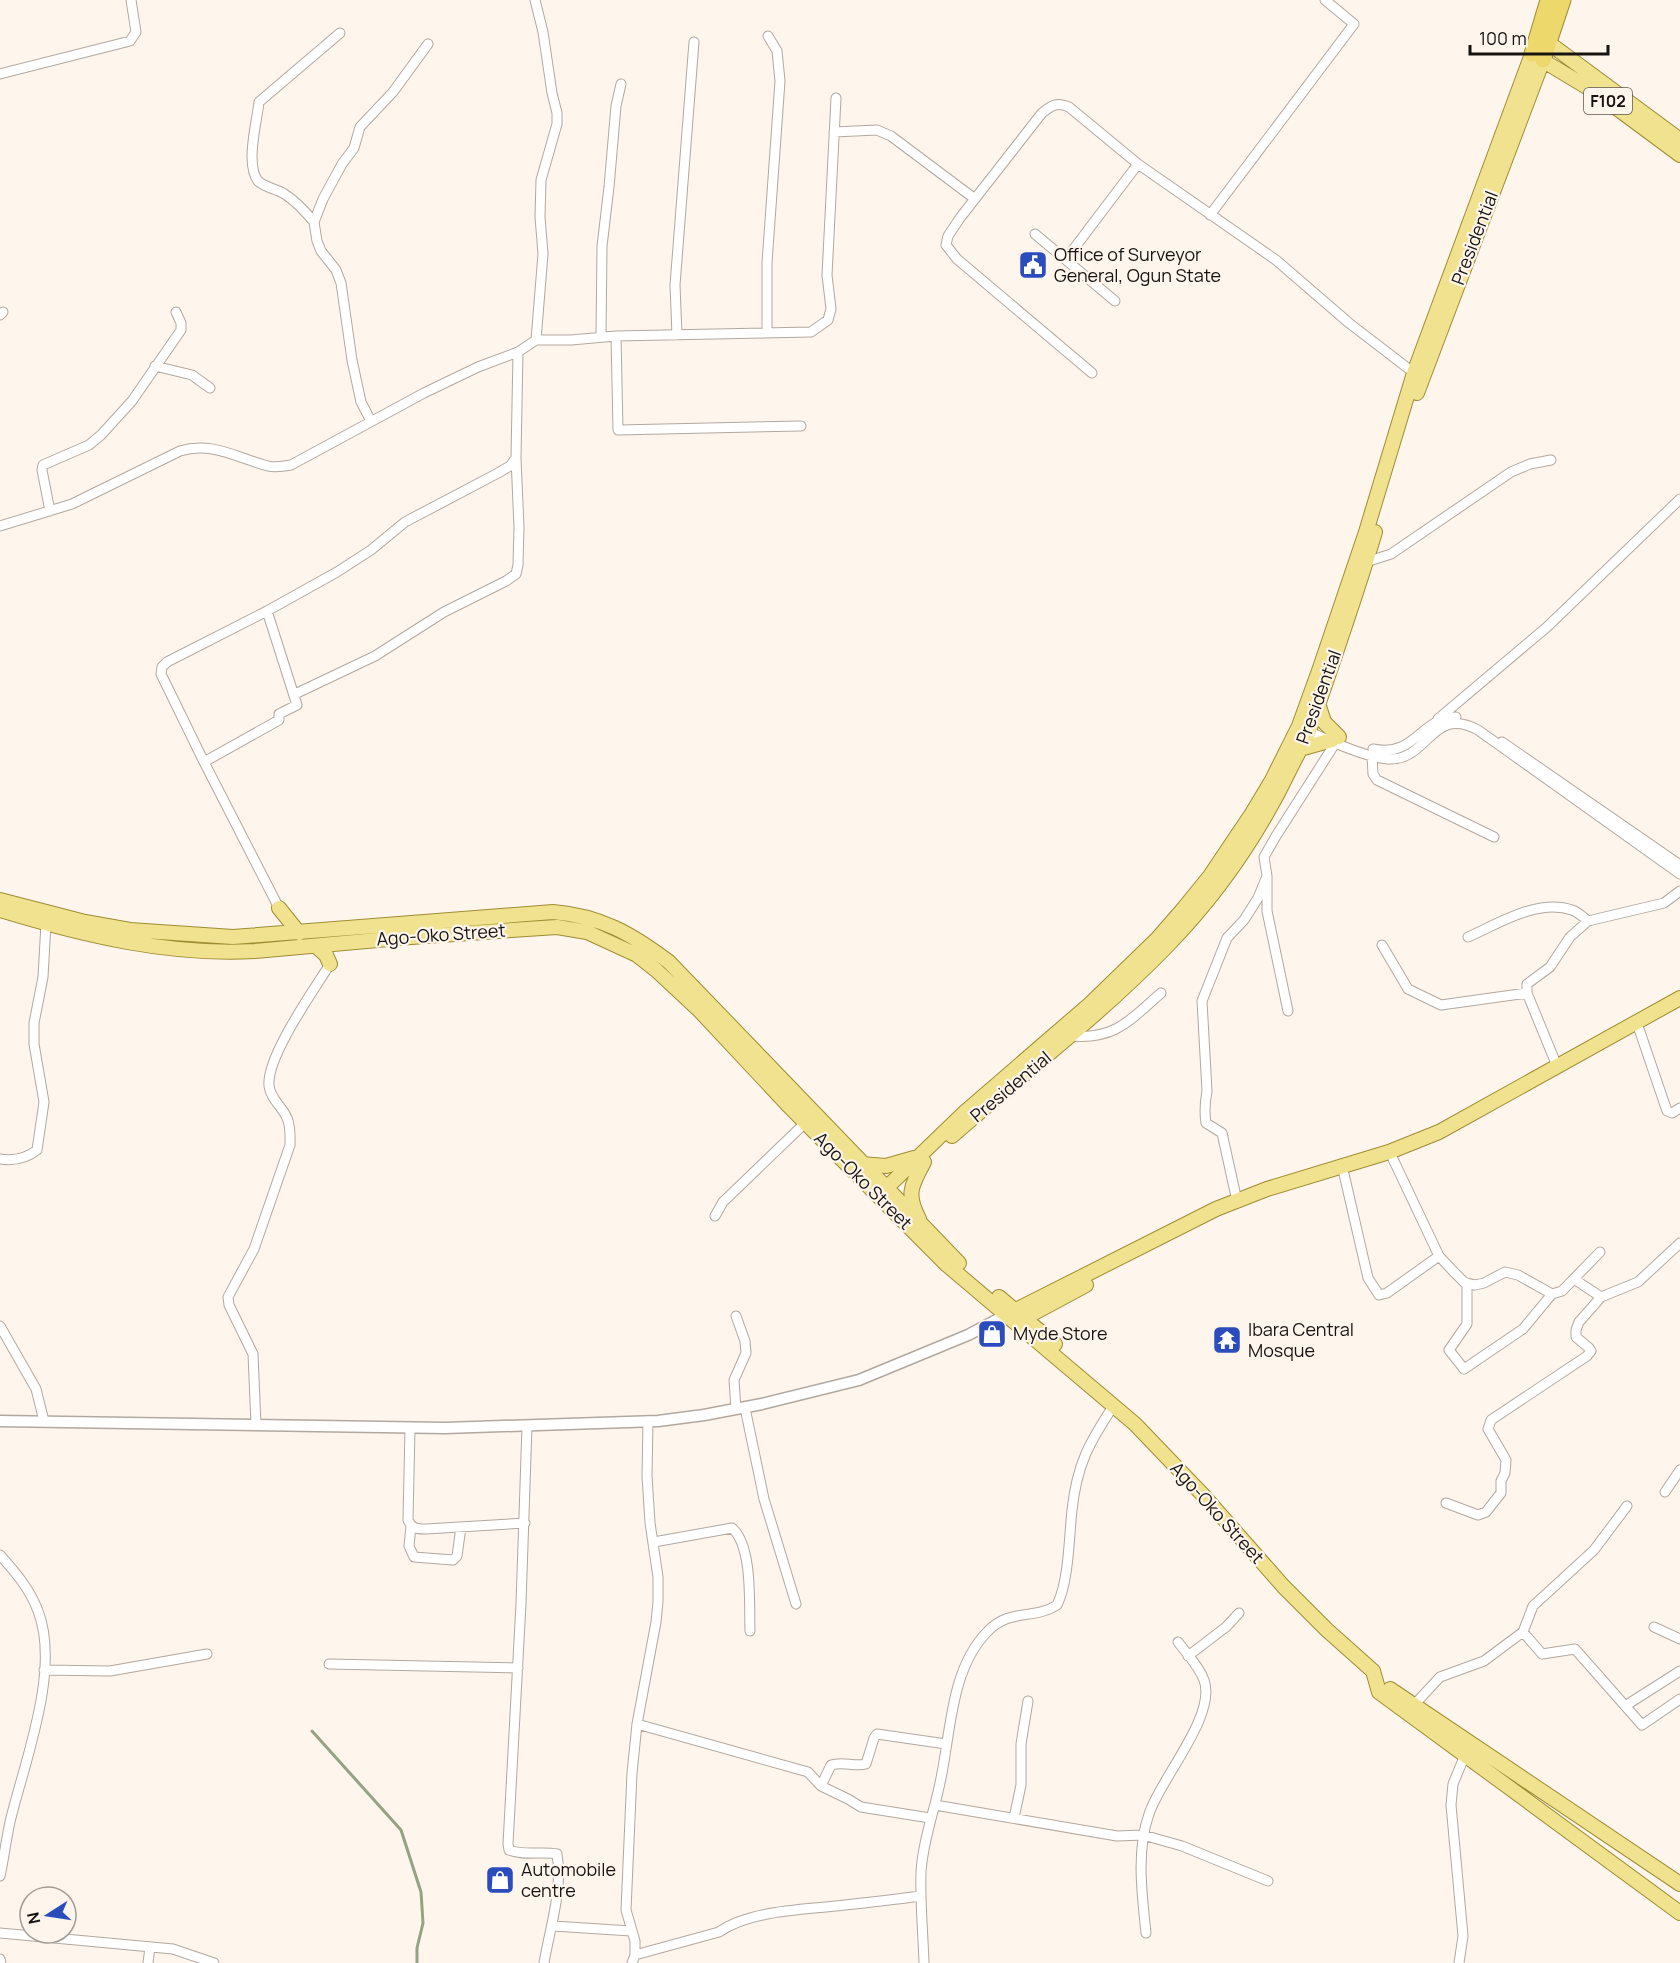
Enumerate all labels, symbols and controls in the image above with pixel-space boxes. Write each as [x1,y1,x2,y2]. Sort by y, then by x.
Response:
scale bar [1470,18,1608,56]
text: 100 m [1479,26,1527,50]
road number: F102 [1584,88,1632,114]
street label: Presidential [1445,187,1503,288]
place label: Office of Surveyor General, Ogun State [1054,242,1221,287]
public building icon: Office of Surveyor General, Ogun State [1017,249,1049,281]
street label: Presidential [1290,646,1346,747]
street label: Ago-Oko Street [376,918,506,950]
street label: Presidential [965,1045,1056,1127]
street label: Ago-Oko Street [810,1126,918,1234]
place label: Ibara Central Mosque [1248,1317,1354,1362]
shop icon: Myde Store [976,1318,1008,1350]
place label: Myde Store [1013,1321,1107,1345]
temple icon: Ibara Central Mosque [1211,1324,1243,1356]
street label: Ago-Oko Street [1166,1456,1270,1568]
place label: Automobile centre [521,1857,616,1902]
shop icon: Automobile centre [484,1864,516,1896]
north arrow [18,1885,78,1945]
text: N [21,1910,45,1926]

